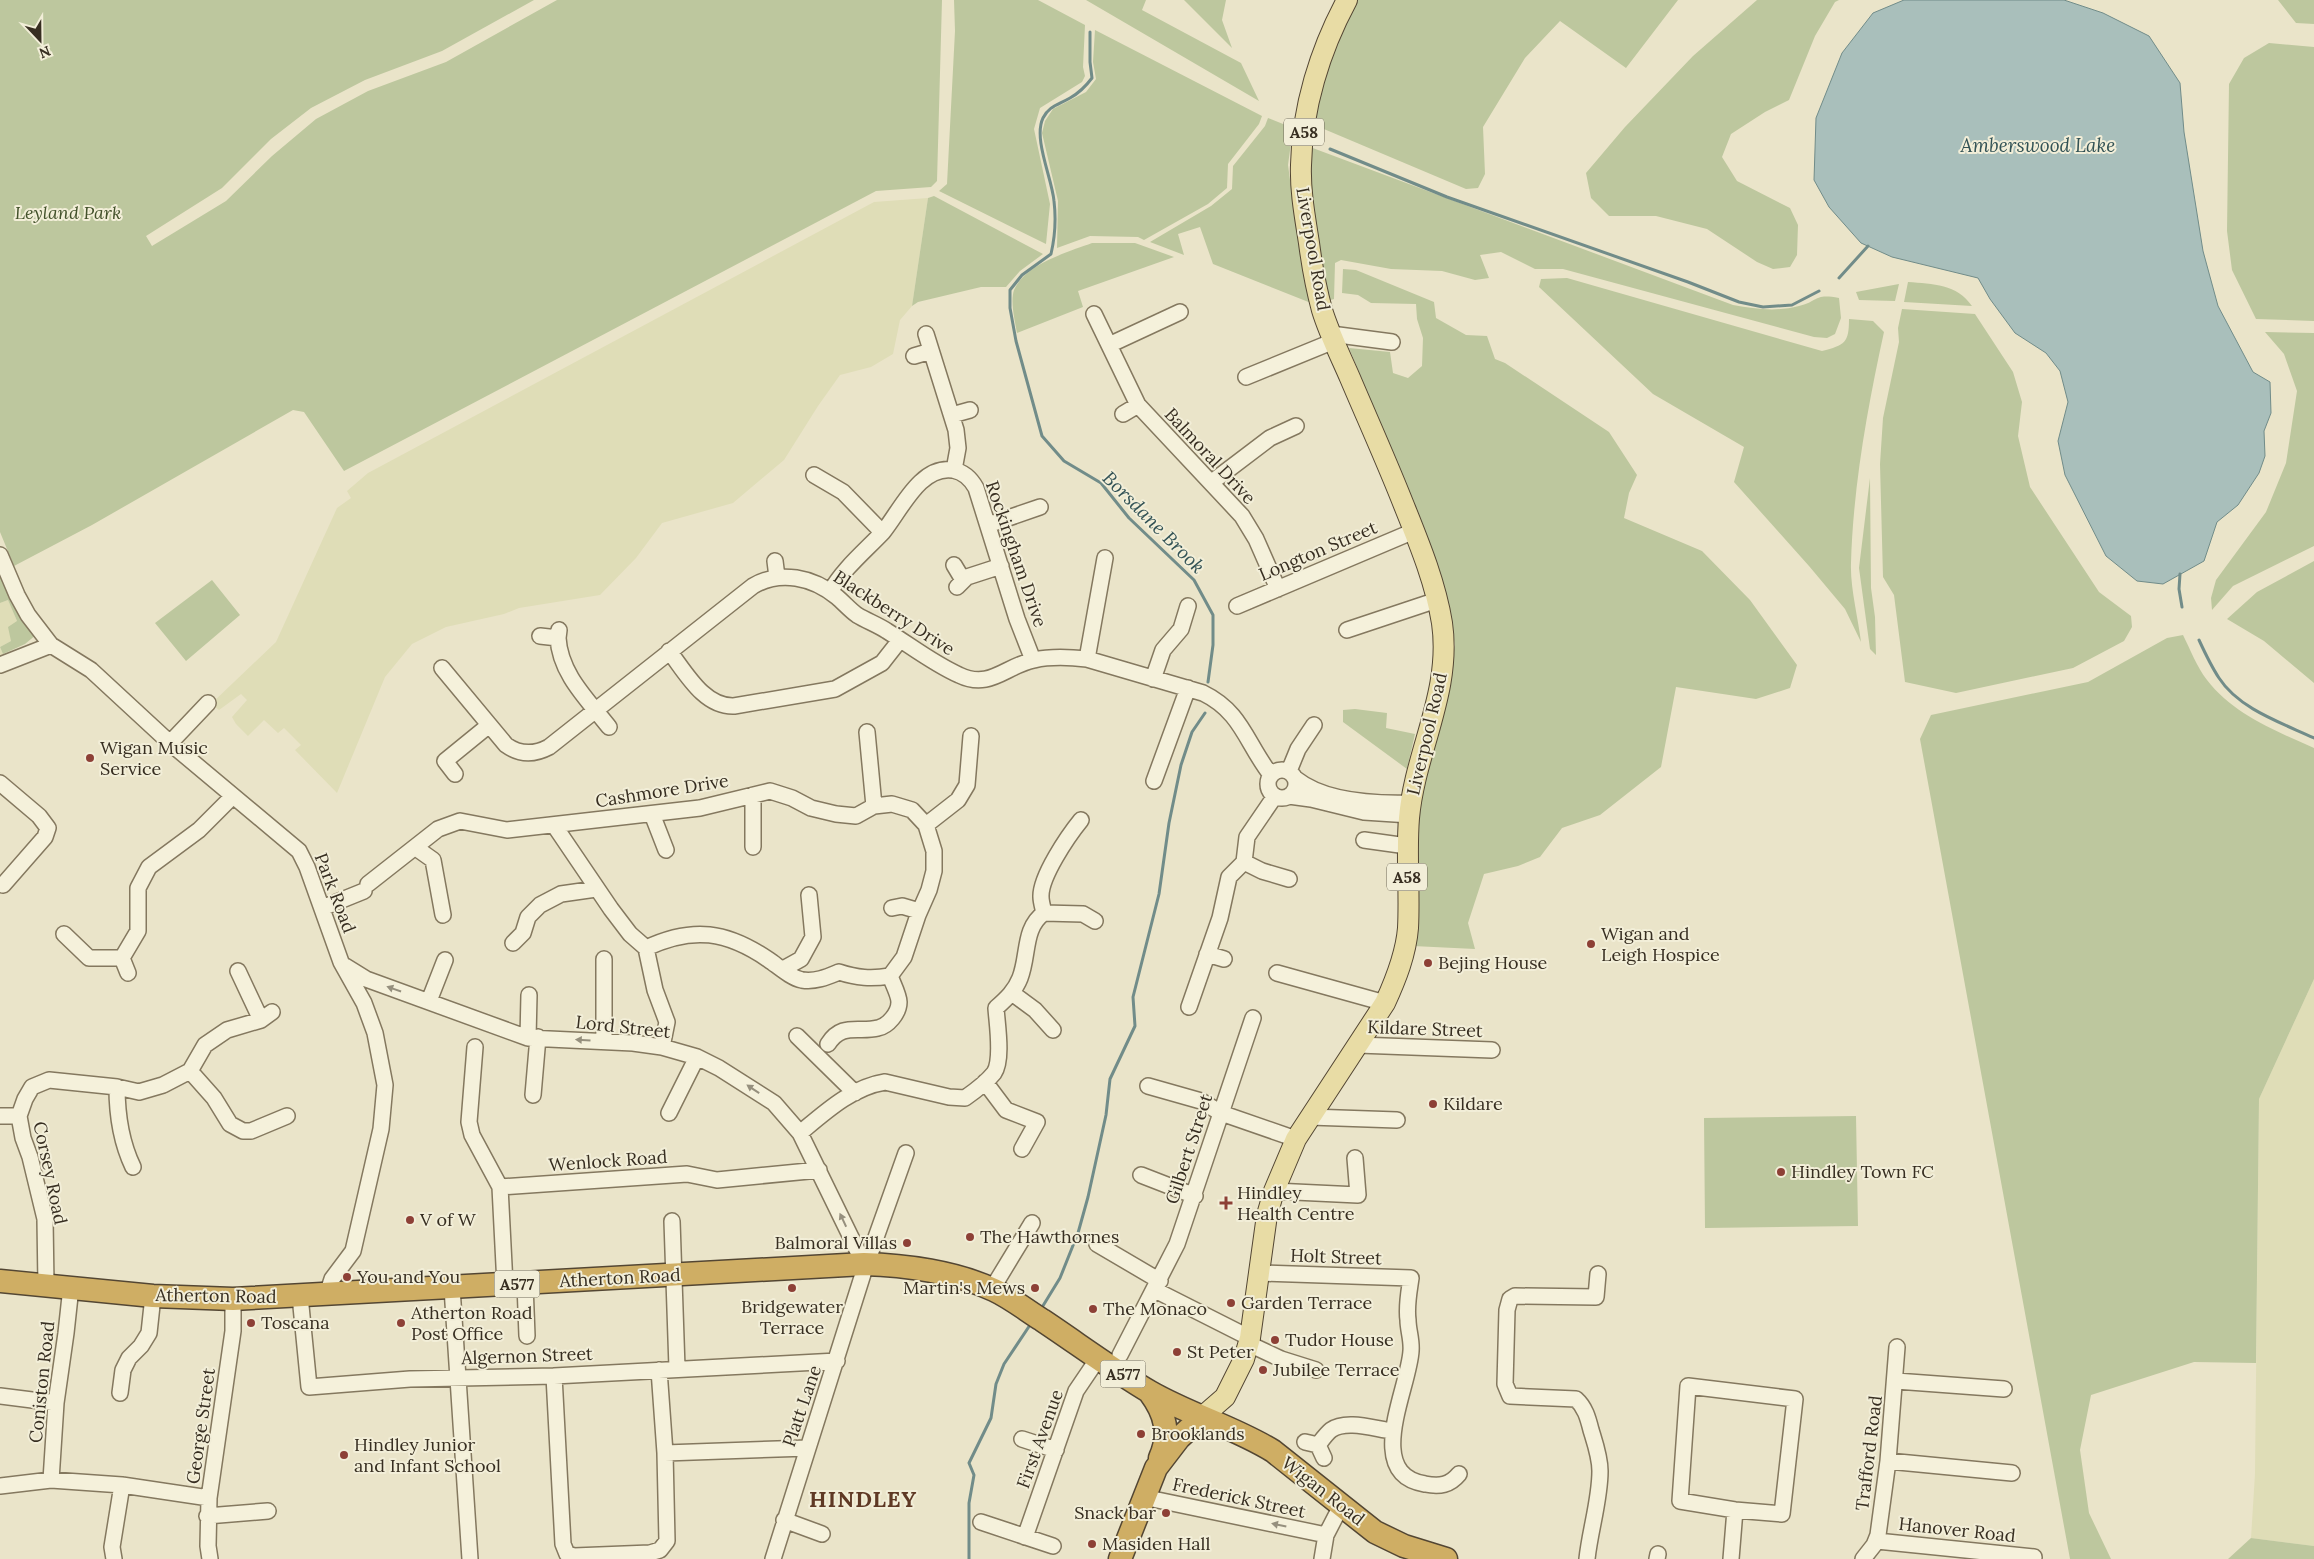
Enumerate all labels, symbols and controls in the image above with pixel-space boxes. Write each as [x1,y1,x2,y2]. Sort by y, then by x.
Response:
north arrow [15,15,65,65]
text: N [36,42,53,62]
road number: A58 [1284,118,1324,146]
water label: Amberswood Lake [1960,133,2115,157]
street label: Liverpool Road [1291,185,1336,313]
park label: Leyland Park [15,201,121,224]
street label: Balmoral Drive [1160,403,1261,509]
water label: Borsdane Brook [1098,466,1210,578]
street label: Rockingham Drive [981,478,1052,630]
street label: Longton Street [1255,515,1380,586]
street label: Blackberry Drive [829,565,959,660]
street label: Liverpool Road [1401,670,1452,797]
place label: Wigan Music Service [100,736,208,780]
marker: Wigan Music Service [84,752,96,764]
street label: Cashmore Drive [594,769,731,812]
street label: Park Road [310,850,361,936]
road number: A58 [1387,864,1427,890]
place label: Wigan and Leigh Hospice [1601,922,1720,966]
marker: Wigan and Leigh Hospice [1585,938,1597,950]
place label: Bejing House [1438,951,1548,974]
marker: Bejing House [1422,957,1434,969]
one-way arrow [387,985,402,992]
street label: Lord Street [575,1010,672,1043]
street label: Kildare Street [1367,1015,1483,1042]
one-way arrow [575,1035,591,1043]
one-way arrow [746,1084,759,1094]
street label: Gilbert Street [1160,1091,1217,1207]
place label: Kildare [1443,1092,1503,1115]
marker: Kildare [1427,1098,1439,1110]
street label: Corsey Road [28,1119,73,1227]
street label: Wenlock Road [548,1145,668,1176]
place label: Hindley Town FC [1791,1160,1934,1183]
marker: Hindley Town FC [1775,1166,1787,1178]
place label: Hindley Health Centre [1237,1181,1355,1225]
marker: Hindley Health Centre [1219,1196,1233,1210]
place label: V of W [419,1208,477,1231]
one-way arrow [839,1213,847,1227]
marker: V of W [404,1214,416,1226]
place label: The Hawthornes [980,1225,1119,1248]
place label: Balmoral Villas [774,1231,897,1254]
marker: The Hawthornes [964,1231,976,1243]
marker: Balmoral Villas [901,1237,913,1249]
street label: Holt Street [1290,1243,1382,1270]
street label: Atherton Road [558,1263,681,1292]
place label: You and You [356,1265,461,1288]
road number: A577 [494,1270,540,1298]
marker: You and You [341,1271,353,1283]
place label: Martin's Mews [903,1276,1025,1299]
marker: Bridgewater Terrace [786,1282,798,1294]
marker: Martin's Mews [1029,1282,1041,1294]
street label: Atherton Road [154,1283,277,1308]
place label: Garden Terrace [1241,1291,1372,1314]
place label: Bridgewater Terrace [741,1295,843,1339]
place label: The Monaco [1103,1297,1207,1320]
marker: Garden Terrace [1225,1297,1237,1309]
place label: Atherton Road Post Office [410,1301,533,1345]
marker: The Monaco [1087,1303,1099,1315]
place label: Toscana [261,1311,330,1334]
marker: Toscana [245,1317,257,1329]
marker: Atherton Road Post Office [395,1317,407,1329]
street label: Coniston Road [24,1320,59,1444]
place label: Tudor House [1285,1328,1394,1351]
marker: Tudor House [1269,1334,1281,1346]
place label: St Peter [1187,1340,1254,1363]
street label: Algernon Street [460,1342,593,1369]
marker: St Peter [1171,1346,1183,1358]
place label: Jubilee Terrace [1272,1358,1400,1381]
road number: A577 [1100,1360,1146,1388]
street label: Platt Lane [777,1362,826,1450]
marker: Jubilee Terrace [1257,1364,1269,1376]
street label: George Street [181,1366,220,1485]
street label: First Avenue [1011,1386,1068,1492]
street label: Trafford Road [1850,1394,1887,1512]
place label: Brooklands [1151,1422,1245,1445]
marker: Brooklands [1135,1428,1147,1440]
place label: Hindley Junior and Infant School [354,1433,501,1477]
marker: Hindley Junior and Infant School [338,1449,350,1461]
street label: Wigan Road [1277,1451,1370,1530]
street label: Frederick Street [1170,1472,1308,1523]
district label: HINDLEY [809,1485,917,1513]
place label: Snack bar [1074,1501,1156,1524]
marker: Snack bar [1160,1507,1172,1519]
street label: Hanover Road [1897,1512,2017,1547]
one-way arrow [1271,1521,1286,1529]
place label: Masiden Hall [1102,1532,1210,1555]
marker: Masiden Hall [1086,1538,1098,1550]

